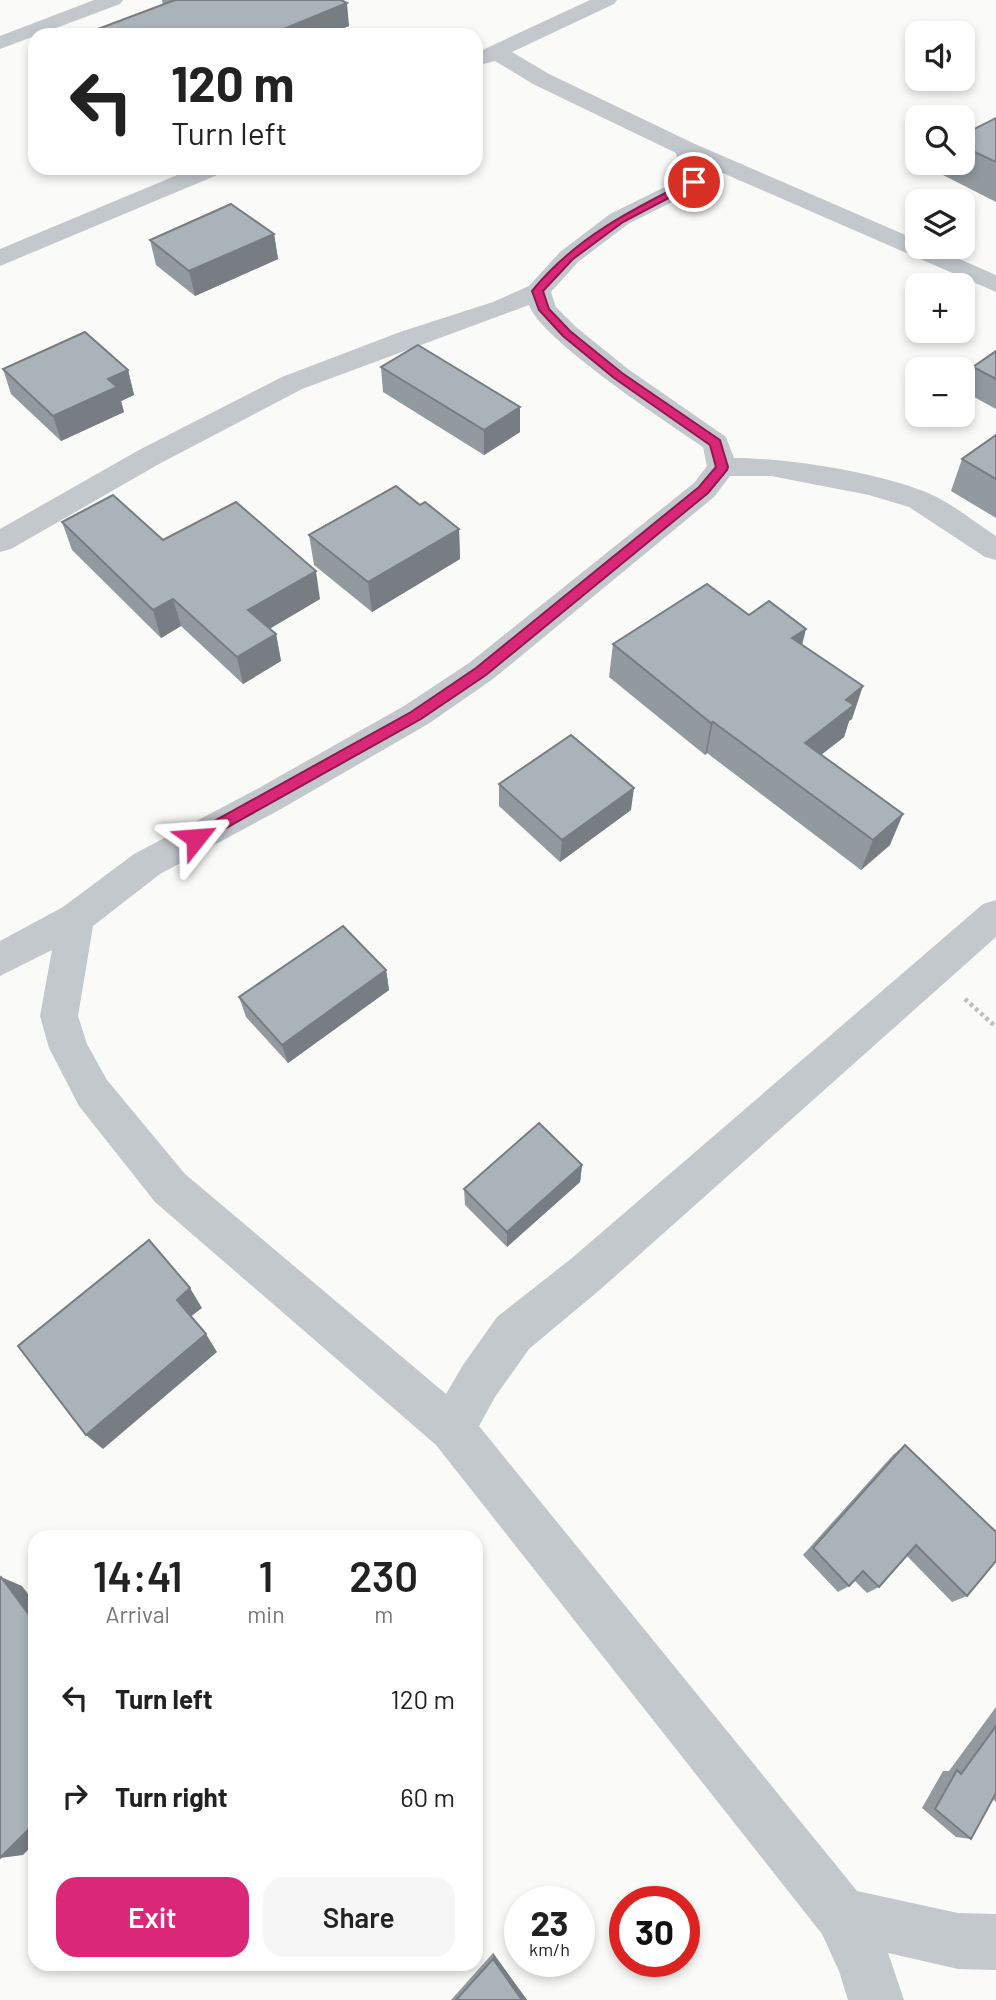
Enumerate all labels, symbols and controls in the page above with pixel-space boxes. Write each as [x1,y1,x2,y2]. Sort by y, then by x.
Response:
map controls [905,21,975,427]
button: sound [905,21,975,91]
text: 120 m [171,53,294,112]
icon: left [56,56,147,147]
button: search [905,105,975,175]
text: Turn left [171,113,288,151]
pin [664,152,724,212]
icon: arrive [675,163,713,201]
button: layers [905,189,975,259]
button: + [905,273,975,343]
button: − [905,357,975,427]
position arrow [159,801,233,875]
text: 14:41 [93,1550,183,1600]
text: 1 [259,1550,273,1600]
text: 230 [349,1550,418,1600]
text: Arrival [105,1600,170,1628]
text: min [247,1600,285,1628]
text: m [374,1600,393,1628]
icon: left [56,1679,94,1717]
text: Turn left [115,1683,213,1714]
text: 120 m [391,1683,455,1714]
icon: right [56,1777,94,1815]
text: Turn right [115,1781,228,1812]
text: 60 m [400,1781,455,1812]
button: Exit [56,1877,249,1957]
button: Share [263,1877,455,1957]
speed limit sign: 30 [609,1886,700,1977]
text: 23 [530,1901,569,1943]
text: km/h [529,1938,570,1960]

